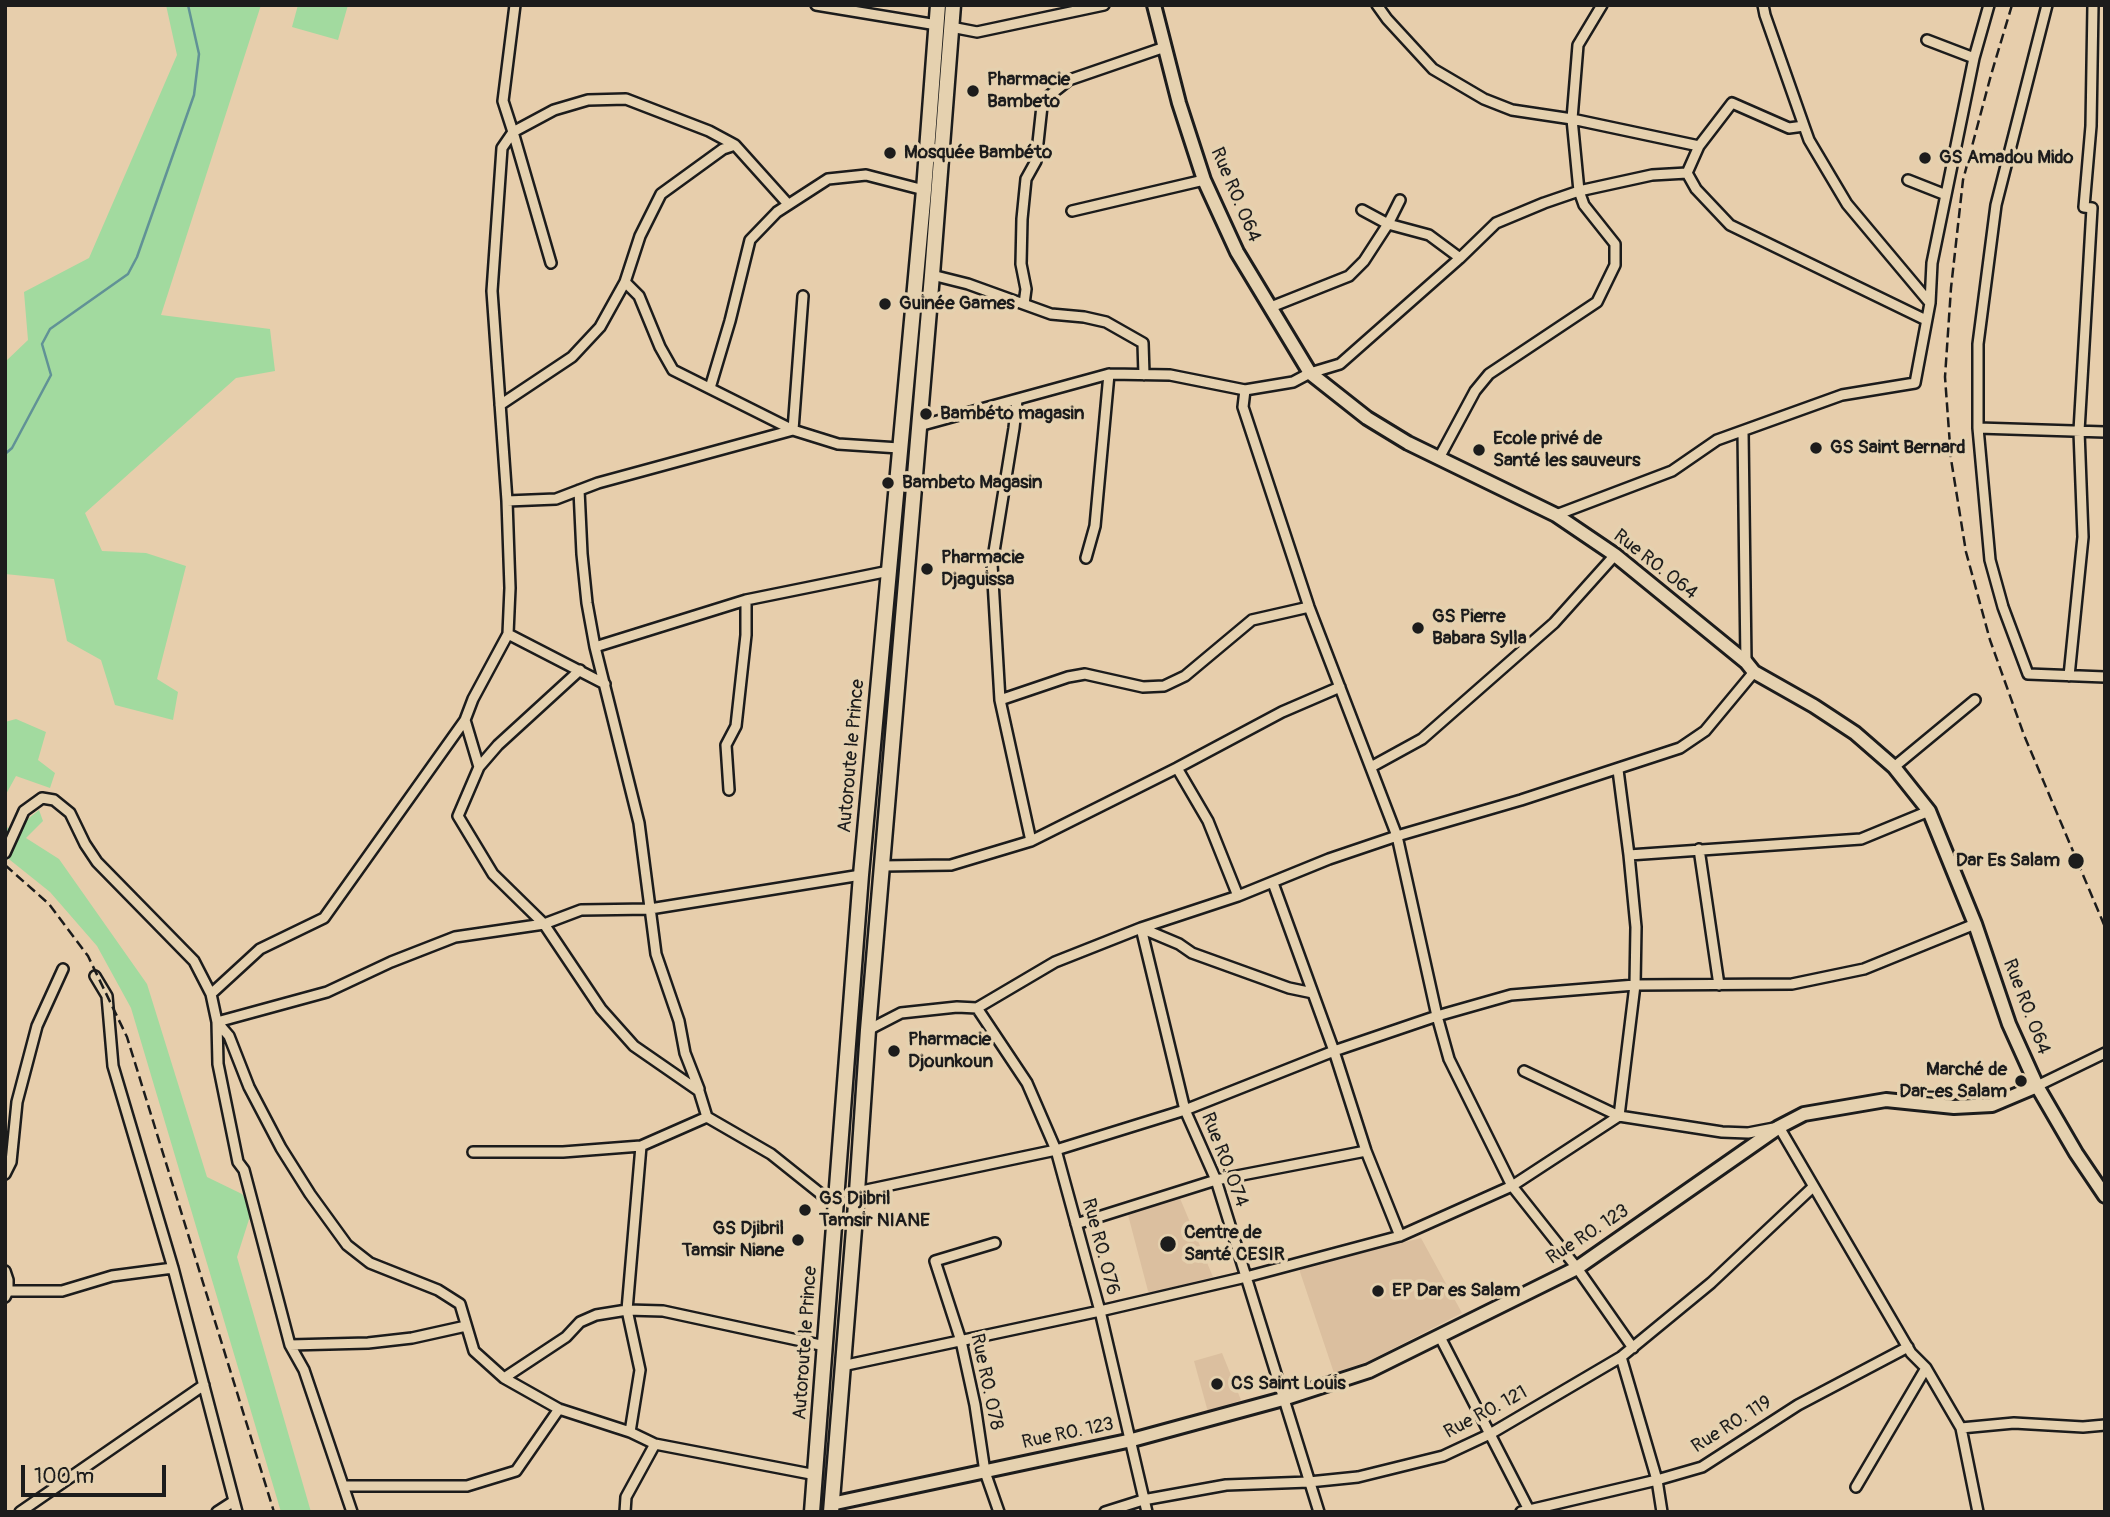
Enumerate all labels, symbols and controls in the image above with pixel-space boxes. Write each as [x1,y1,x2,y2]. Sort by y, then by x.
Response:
place label: Pharmacie Bambeto [987,69,1070,113]
marker: Pharmacie Bambeto [965,83,981,99]
place label: Mosquée Bambéto [904,142,1052,164]
street label: Rue RO. 064 [1205,144,1265,246]
marker: Mosquée Bambéto [882,145,898,161]
place label: GS Amadou Mido [1939,147,2073,169]
marker: GS Amadou Mido [1917,150,1933,166]
place label: Guinée Games [899,293,1015,315]
marker: Guinée Games [877,296,893,312]
place label: Bambéto magasin [940,403,1084,425]
marker: Bambéto magasin [918,406,934,422]
place label: Ecole privé de Santé les sauveurs [1493,428,1641,472]
place label: GS Saint Bernard [1830,437,1965,459]
marker: GS Saint Bernard [1808,440,1824,456]
marker: Ecole privé de Santé les sauveurs [1471,442,1487,458]
place label: Bambeto Magasin [902,472,1042,494]
marker: Bambeto Magasin [880,475,896,491]
street label: Rue RO. 064 [1608,525,1702,605]
place label: Pharmacie Djaguissa [941,547,1024,591]
marker: Pharmacie Djaguissa [919,561,935,577]
place label: GS Pierre Babara Sylla [1432,606,1527,650]
marker: GS Pierre Babara Sylla [1410,620,1426,636]
street label: Autoroute le Prince [834,678,870,834]
place label: Dar Es Salam [1956,850,2060,872]
marker: Dar Es Salam [2066,851,2086,871]
street label: Rue RO. 064 [1997,956,2055,1058]
place label: Pharmacie Djounkoun [908,1029,993,1073]
marker: Pharmacie Djounkoun [886,1043,902,1059]
place label: Marché de Dar-es Salam [1899,1059,2007,1103]
marker: Marché de Dar-es Salam [2013,1073,2029,1089]
street label: Rue RO. 074 [1196,1109,1252,1211]
place label: GS Djibril Tamsir NIANE [819,1188,930,1232]
street label: Rue RO. 076 [1076,1196,1124,1298]
street label: Rue RO. 123 [1543,1200,1633,1270]
marker: GS Djibril Tamsir NIANE [797,1202,813,1218]
place label: GS Djibril Tamsir Niane [682,1218,784,1262]
place label: Centre de Santé CESIR [1184,1222,1285,1266]
marker: GS Djibril Tamsir Niane [790,1232,806,1248]
marker: Centre de Santé CESIR [1158,1234,1178,1254]
street label: Autoroute le Prince [789,1265,823,1421]
place label: EP Dar es Salam [1392,1280,1520,1302]
marker: EP Dar es Salam [1370,1283,1386,1299]
street label: Rue RO. 078 [965,1332,1007,1432]
place label: CS Saint Louis [1231,1373,1346,1395]
marker: CS Saint Louis [1209,1376,1225,1392]
street label: Rue RO. 121 [1441,1382,1531,1444]
street label: Rue RO. 119 [1688,1391,1776,1459]
street label: Rue RO. 123 [1020,1413,1116,1455]
scale bar [24,1450,170,1494]
text: 100 m [34,1463,94,1490]

